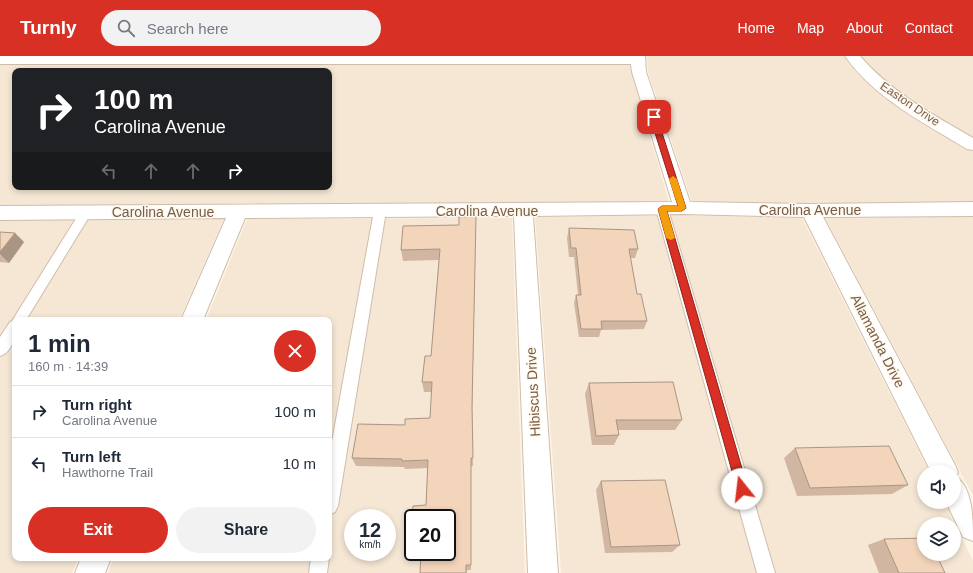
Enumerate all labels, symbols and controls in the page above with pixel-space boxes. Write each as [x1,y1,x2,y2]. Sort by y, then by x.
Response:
search box [101,10,381,46]
text: Turnly [20,17,77,38]
icon: search [115,17,137,39]
text: Search here [147,20,228,37]
text: Home [738,20,775,36]
text: Map [797,20,824,36]
text: About [846,20,883,36]
text: Contact [905,20,953,36]
street label: Easton Drive [878,79,943,129]
icon: right [28,84,80,136]
text: 100 m [94,84,173,115]
pin [637,100,671,134]
icon: arrive [643,106,665,128]
text: Carolina Avenue [94,117,226,137]
icon: left [98,160,120,182]
icon: ahead [140,160,162,182]
icon: ahead [182,160,204,182]
icon: right [224,160,246,182]
street label: Carolina Avenue [759,202,861,218]
street label: Carolina Avenue [436,203,538,219]
street label: Carolina Avenue [112,204,214,220]
street label: Allamanda Drive [848,292,909,391]
text: 1 min [28,330,91,357]
button: close [274,330,316,372]
street label: Hibiscus Drive [523,347,543,437]
text: 160 m · 14:39 [28,359,108,374]
text: Turn right [62,396,132,413]
icon: right [28,401,50,423]
text: 100 m [274,403,316,420]
text: Carolina Avenue [62,413,157,428]
text: Turn left [62,448,121,465]
icon: left [28,453,50,475]
text: 10 m [283,455,316,472]
text: Hawthorne Trail [62,465,153,480]
map controls [917,465,961,561]
button: sound [917,465,961,509]
position arrow [721,468,763,510]
button: Exit [28,507,168,553]
button: Share [176,507,316,553]
speed limit sign: 20 [404,509,456,561]
button: layers [917,517,961,561]
text: 12 [359,519,381,541]
text: km/h [359,539,381,550]

